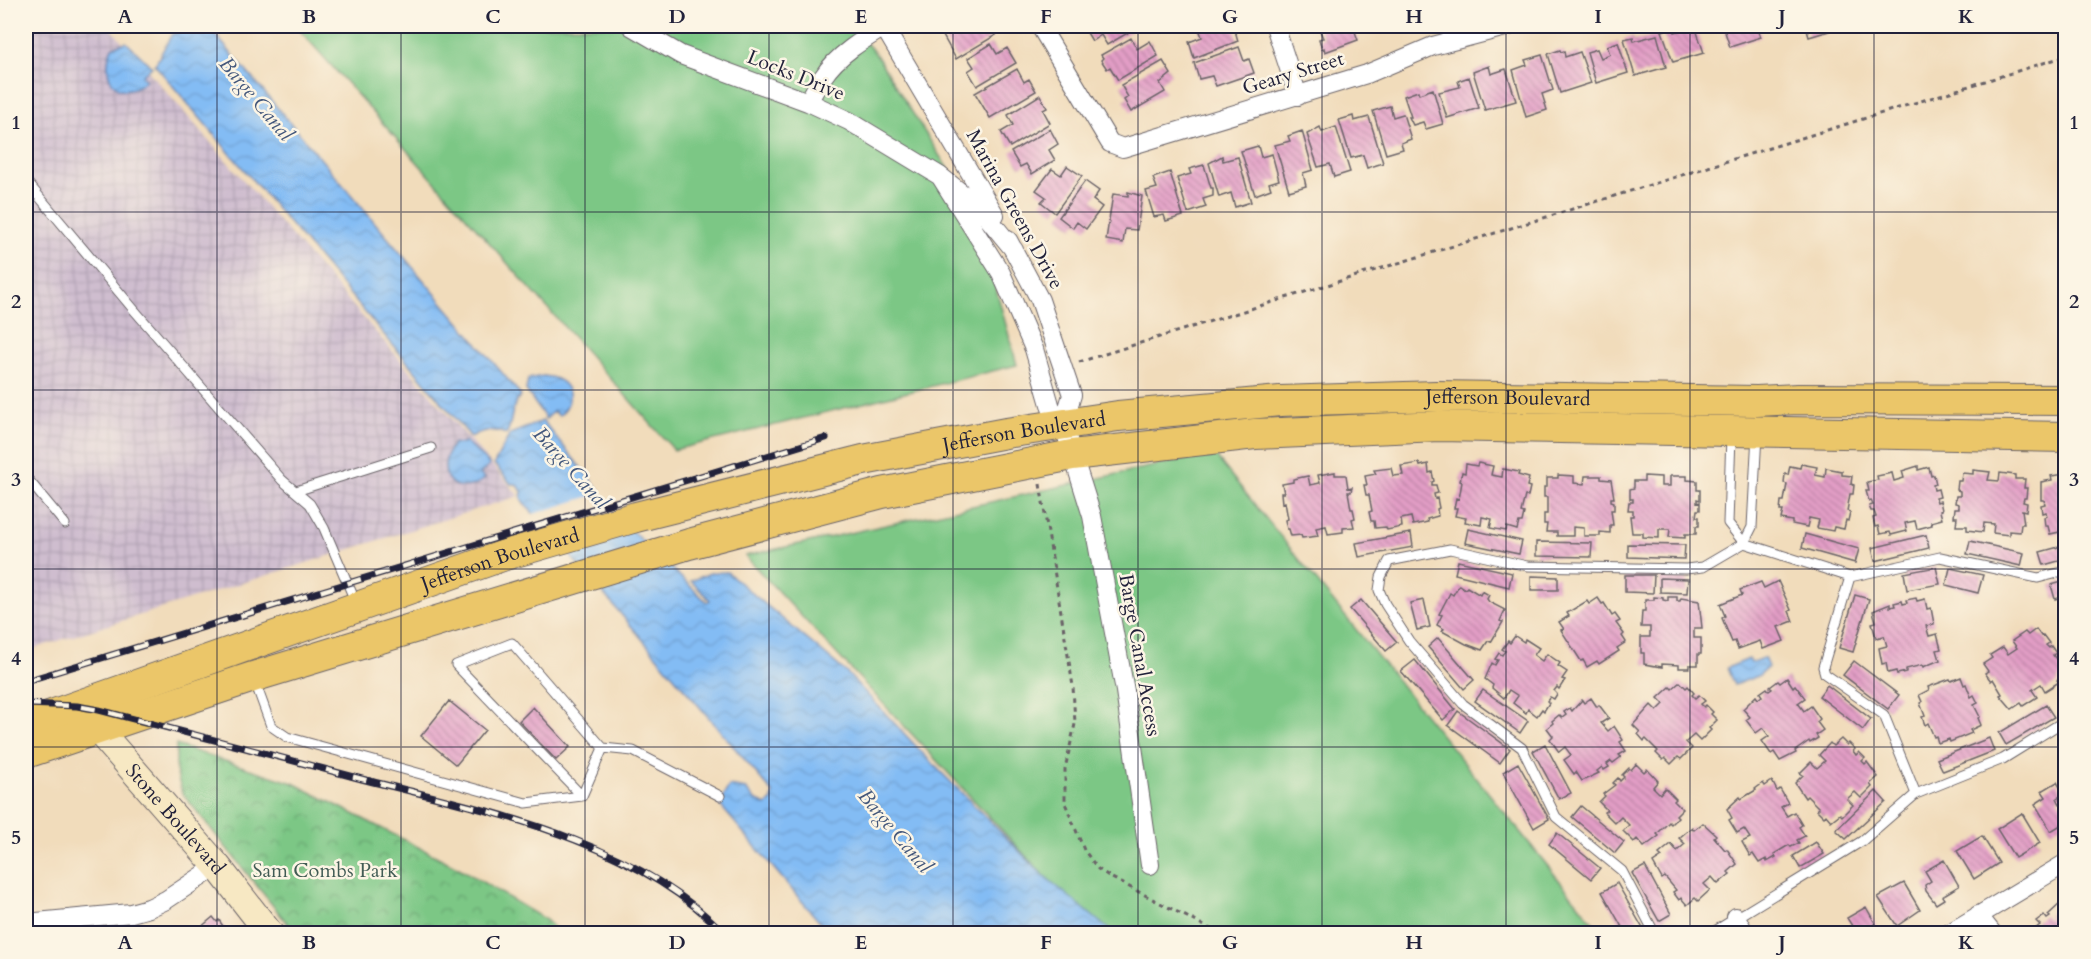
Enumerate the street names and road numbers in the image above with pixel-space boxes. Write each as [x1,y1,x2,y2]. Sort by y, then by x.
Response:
street label: Locks Drive [743,43,849,107]
street label: Geary Street [1239,45,1348,101]
street label: Marina Greens Drive [960,124,1070,294]
street label: Jefferson Boulevard [1422,382,1591,412]
street label: Jefferson Boulevard [937,405,1108,459]
street label: Jefferson Boulevard [414,521,583,598]
street label: Barge Canal Access [1112,572,1168,738]
street label: Stone Boulevard [120,758,232,880]

